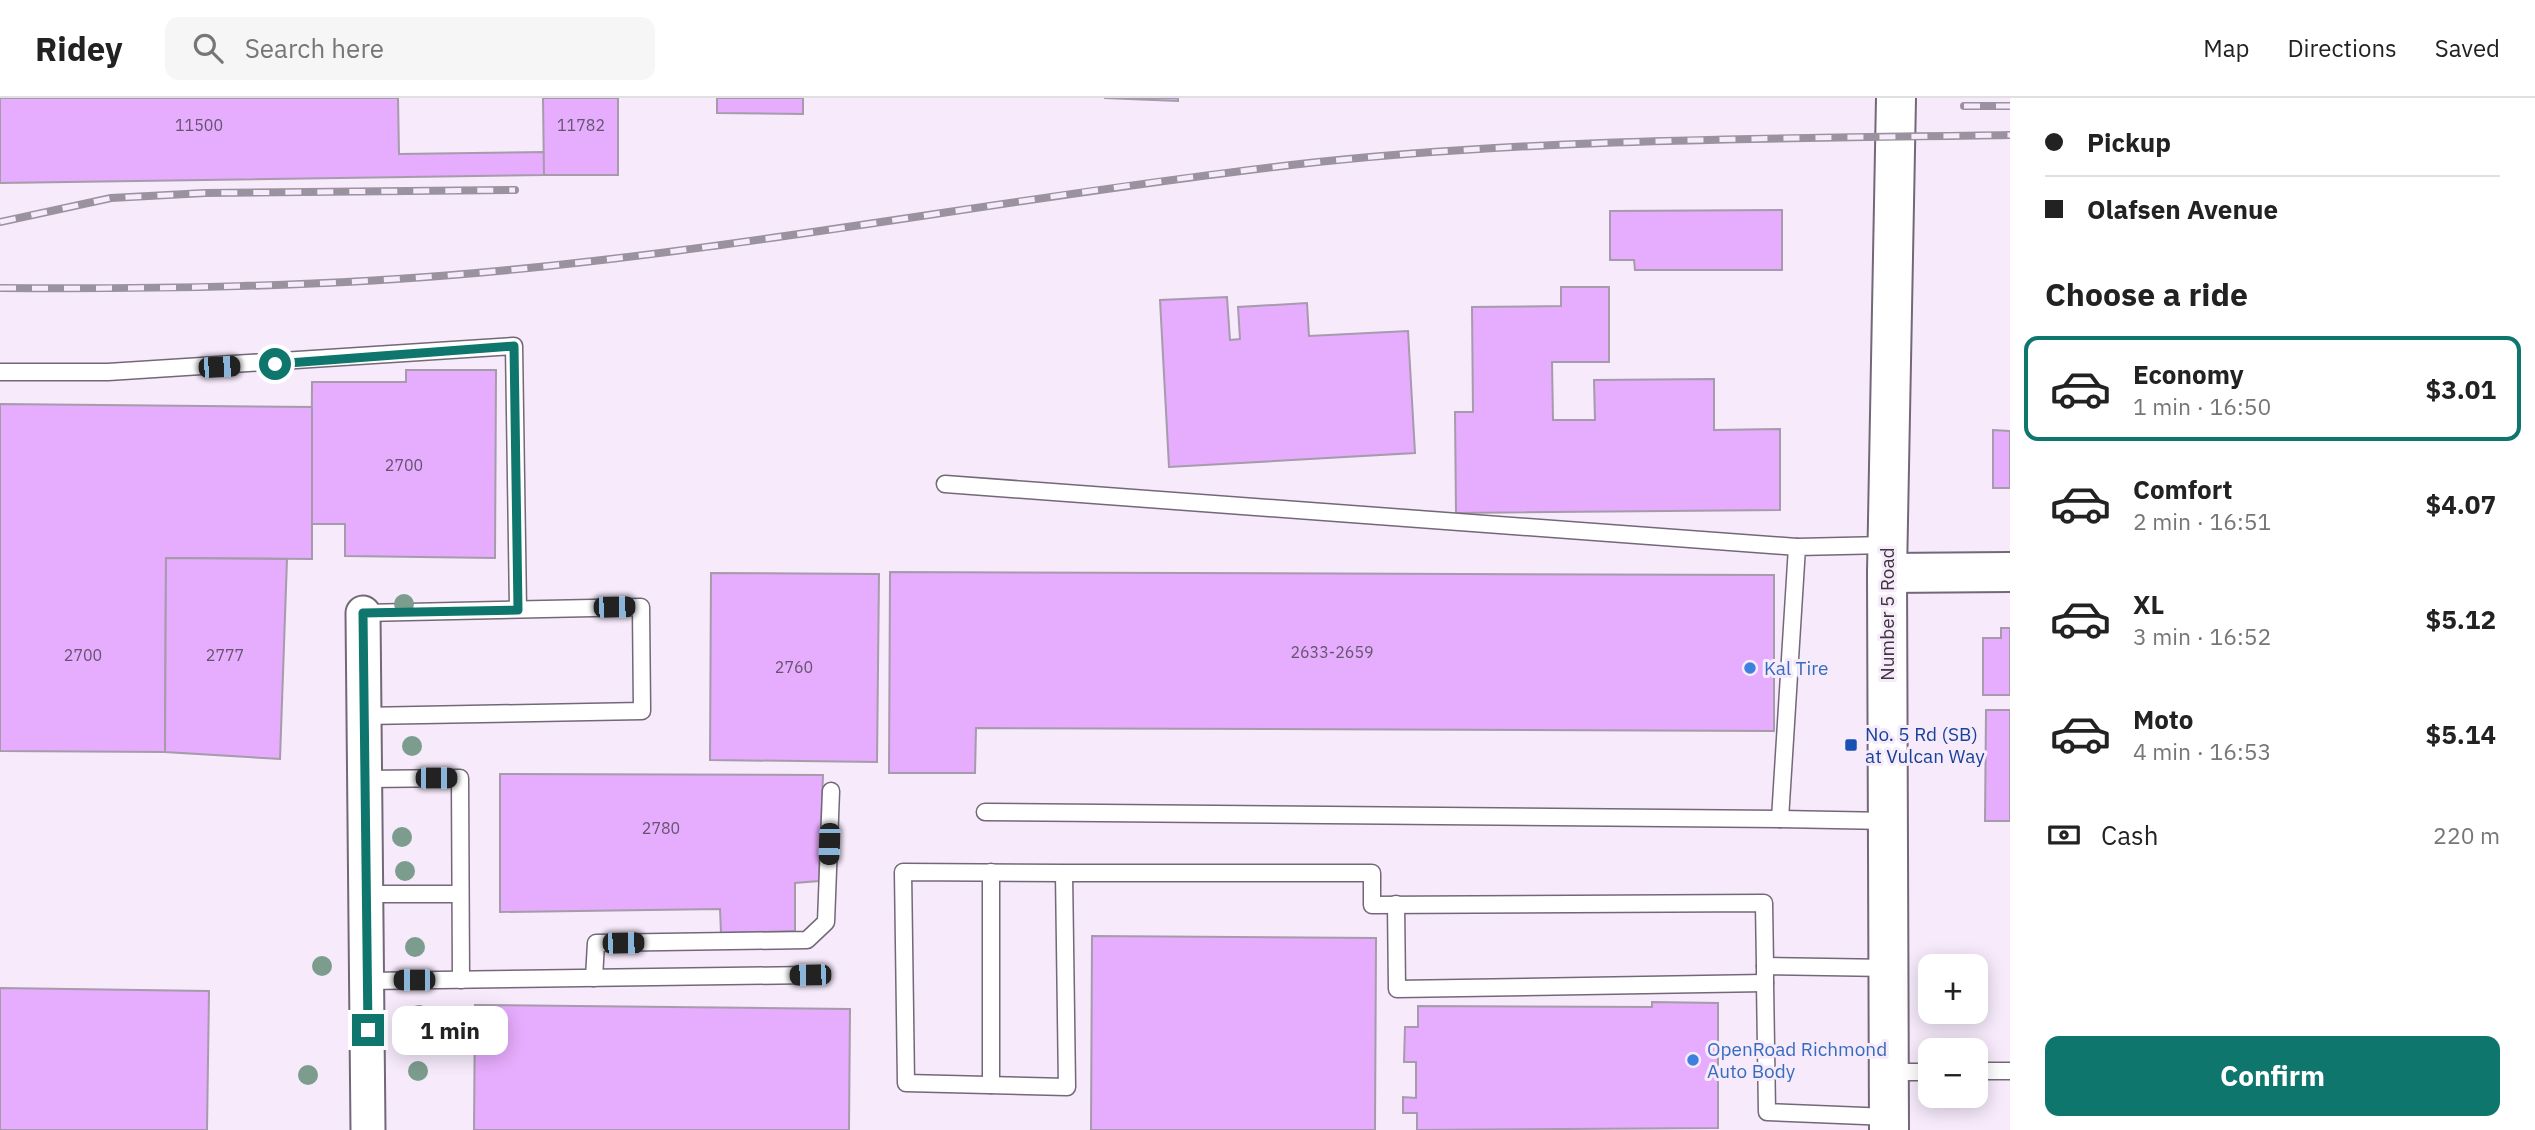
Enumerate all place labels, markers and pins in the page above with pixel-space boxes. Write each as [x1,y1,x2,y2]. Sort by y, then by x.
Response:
place label: Kal Tire [1764,656,1829,680]
marker: Kal Tire [1742,660,1758,676]
place label: No. 5 Rd (SB) at Vulcan Way [1865,722,1985,768]
marker: No. 5 Rd (SB) at Vulcan Way [1843,737,1859,753]
place label: OpenRoad Richmond Auto Body [1707,1037,1887,1083]
marker: OpenRoad Richmond Auto Body [1685,1052,1701,1068]

